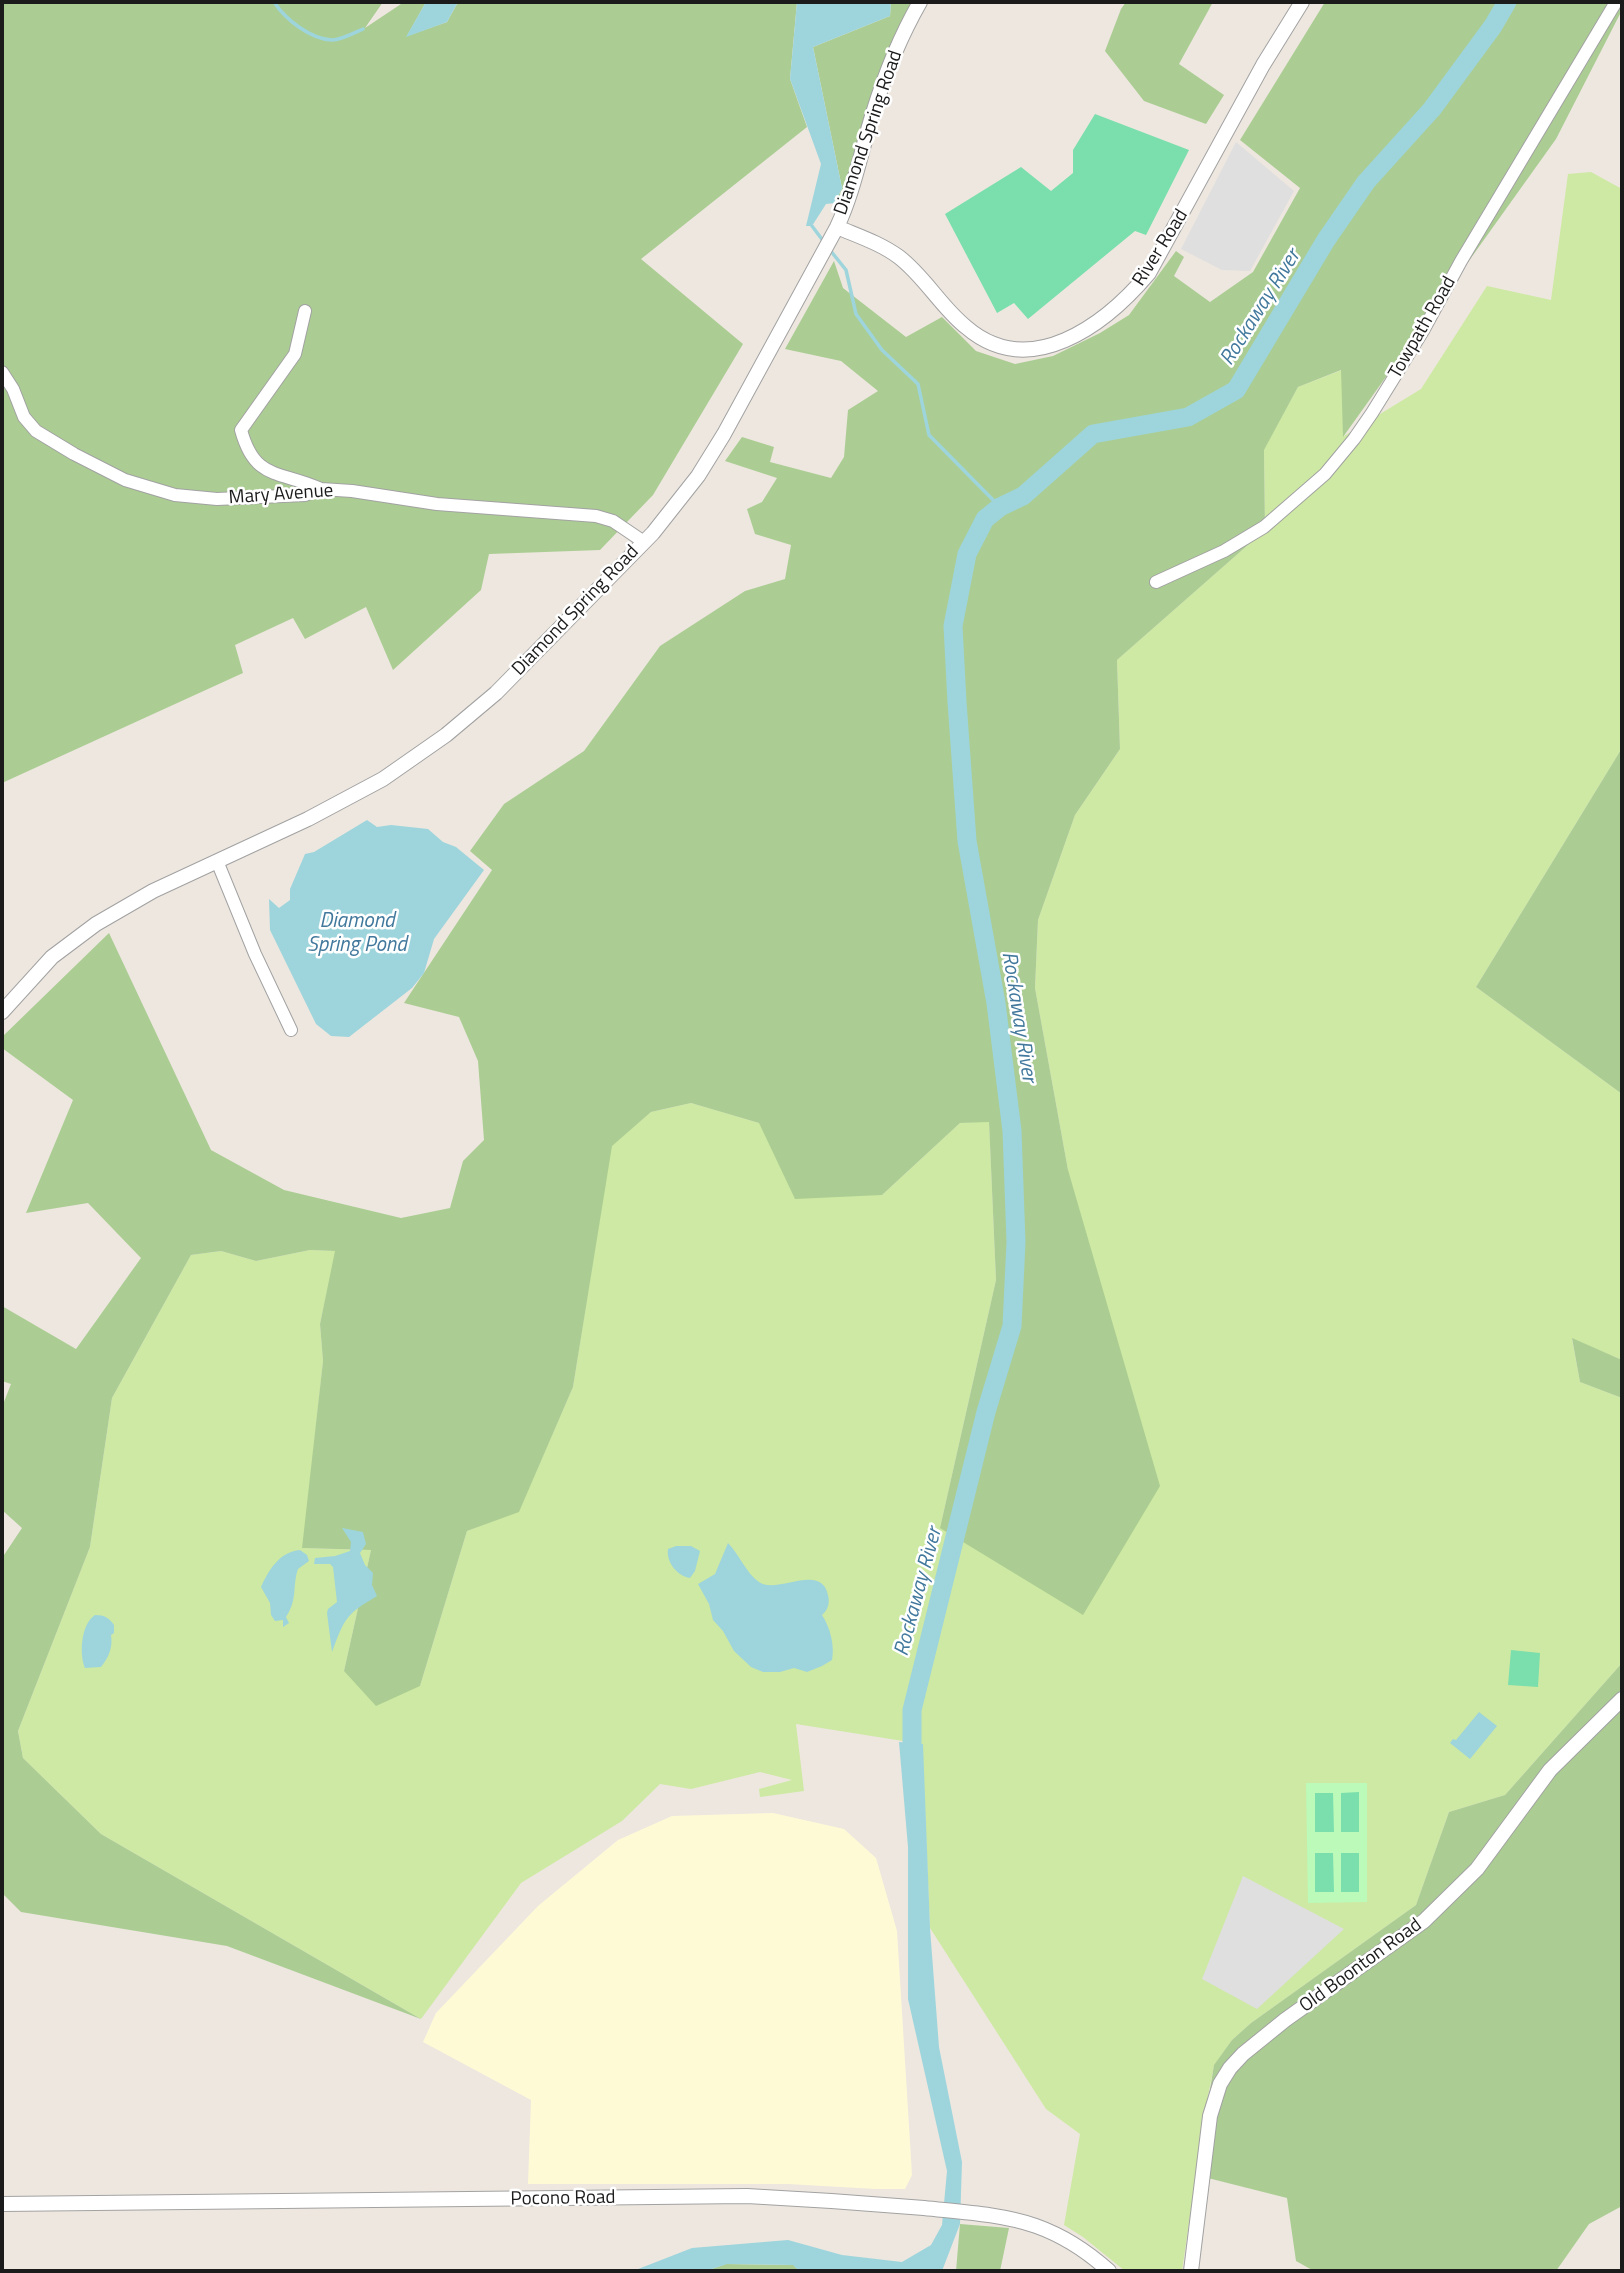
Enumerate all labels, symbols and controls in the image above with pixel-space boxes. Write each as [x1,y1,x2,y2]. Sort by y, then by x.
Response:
street label: Diamond Spring Road [830,48,908,218]
street label: River Road [1128,205,1194,291]
water label: Rockaway River [1215,245,1307,371]
street label: Towpath Road [1385,273,1461,383]
street label: Mary Avenue [228,480,334,510]
street label: Diamond Spring Road [508,541,644,681]
water label: Diamond Spring Pond [307,909,407,959]
water label: Rockaway River [995,950,1041,1084]
water label: Rockaway River [890,1525,948,1659]
street label: Old Boonton Road [1296,1914,1426,2018]
street label: Pocono Road [510,2187,616,2211]

